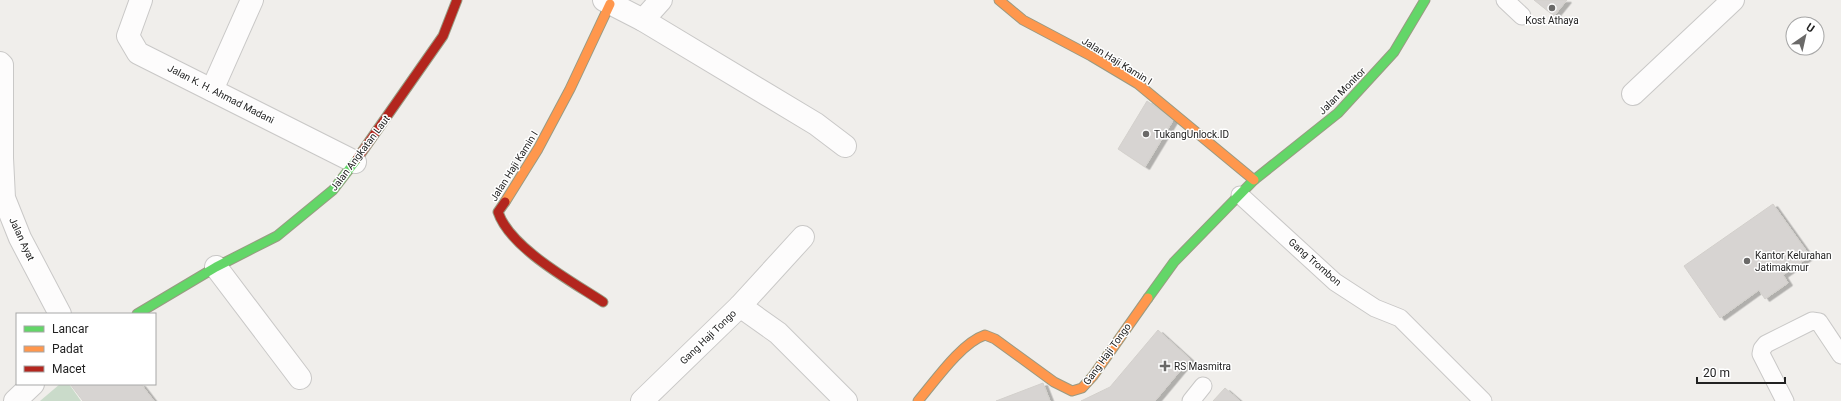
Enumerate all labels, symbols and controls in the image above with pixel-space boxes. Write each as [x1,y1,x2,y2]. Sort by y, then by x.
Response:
marker: Kost Athaya [1547,3,1557,13]
place label: Kost Athaya [1525,15,1579,26]
north arrow [1785,16,1825,56]
text: U [1804,21,1817,36]
street label: Jalan Haji Kamin I [1080,35,1154,87]
street label: Jalan K. H. Ahmad Madani [166,62,276,126]
street label: Jalan Monitor [1316,65,1368,117]
street label: Jalan Angkatan Laut [328,113,392,193]
street label: Jalan Haji Kamin I [488,129,540,203]
marker: TukangUnlock.ID [1141,129,1151,139]
place label: TukangUnlock.ID [1154,129,1229,140]
street label: Jalan Ayat [7,216,37,262]
street label: Gang Trombon [1287,236,1343,288]
place label: Kantor Kelurahan Jatimakmur [1755,250,1831,273]
marker: Kantor Kelurahan Jatimakmur [1742,256,1752,266]
street label: Gang Haji Tongo [678,307,738,367]
legend [16,313,156,385]
street label: Gang Haji Tongo [1081,321,1133,387]
text: Lancar [52,322,89,336]
text: Padat [52,342,83,356]
scale bar [1697,359,1785,385]
marker: RS Masmitra [1159,360,1171,372]
place label: RS Masmitra [1174,361,1231,372]
text: Macet [52,362,86,376]
text: 20 m [1703,366,1730,380]

